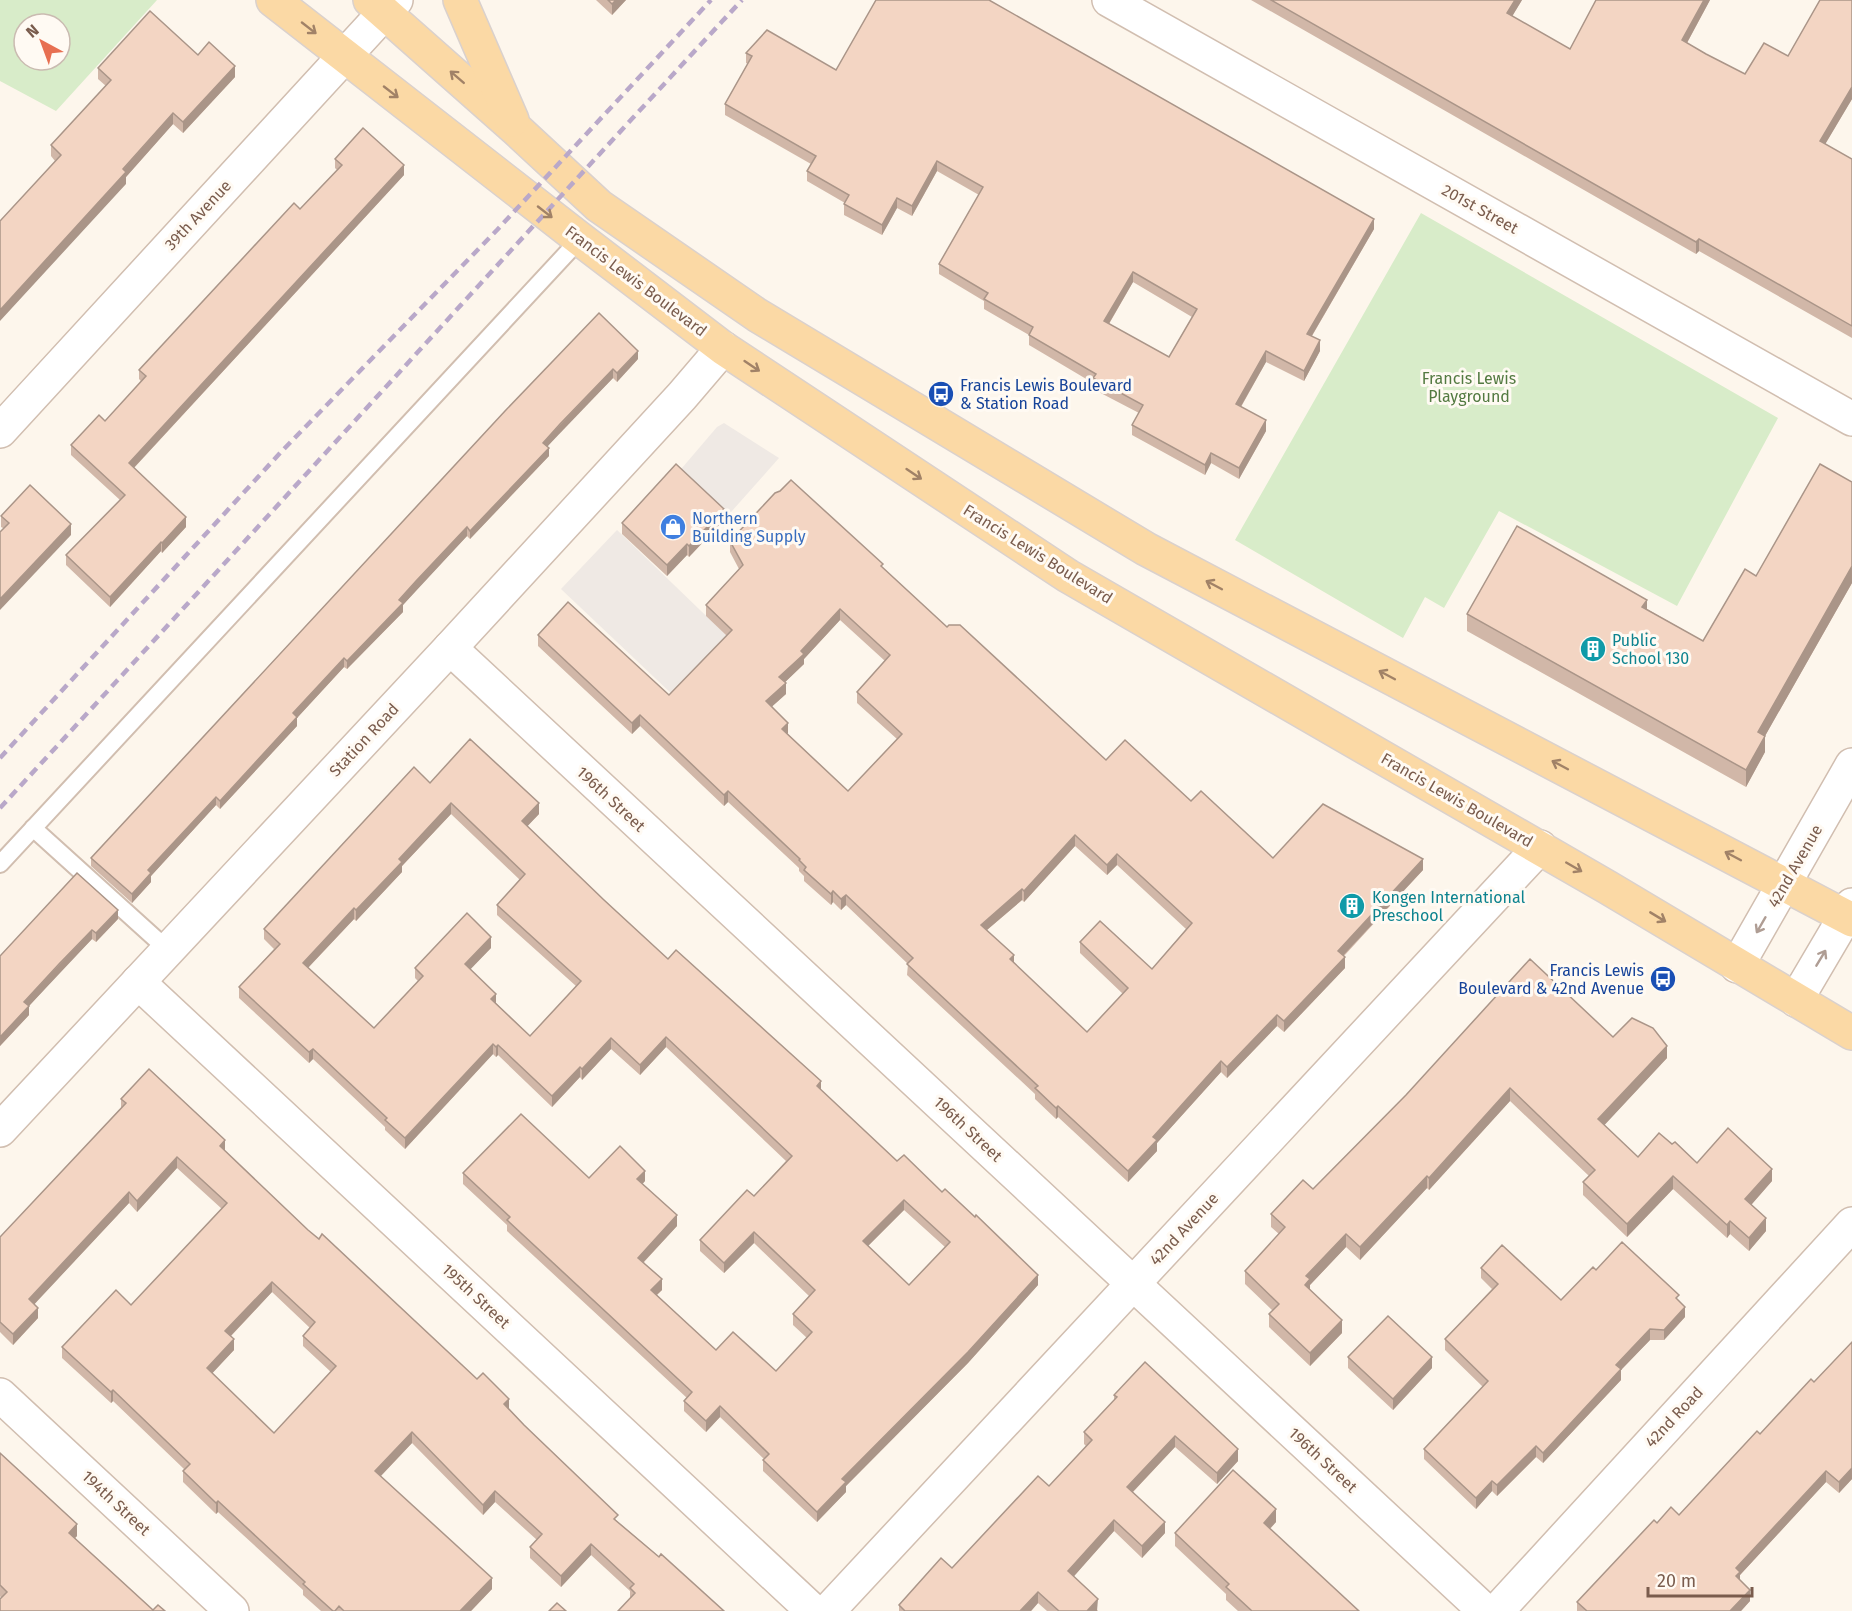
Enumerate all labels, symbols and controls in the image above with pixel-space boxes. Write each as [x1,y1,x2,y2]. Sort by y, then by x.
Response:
north arrow [12,12,72,72]
text: N [22,20,43,42]
one-way arrow [301,22,317,35]
one-way arrow [450,70,465,84]
one-way arrow [383,86,399,98]
street label: 39th Avenue [161,176,235,254]
street label: 201st Street [1439,180,1522,238]
one-way arrow [537,205,553,218]
street label: Francis Lewis Boulevard [562,222,710,340]
one-way arrow [743,360,760,373]
park label: Francis Lewis Playground [1422,369,1516,406]
place label: Francis Lewis Boulevard & Station Road [960,376,1132,413]
bus stop icon: Francis Lewis Boulevard & Station Road [926,379,956,409]
one-way arrow [905,468,922,480]
street label: Francis Lewis Boulevard [960,500,1116,608]
place label: Northern Building Supply [692,509,806,546]
shop icon: Northern Building Supply [658,512,688,542]
one-way arrow [1206,579,1224,590]
place label: Public School 130 [1612,631,1689,668]
building icon: Public School 130 [1578,634,1608,664]
one-way arrow [1379,669,1397,680]
street label: Station Road [325,699,403,781]
street label: Francis Lewis Boulevard [1378,749,1536,851]
one-way arrow [1552,759,1570,771]
street label: 196th Street [573,763,649,836]
street label: 42nd Avenue [1764,821,1826,911]
one-way arrow [1724,850,1742,861]
one-way arrow [1564,862,1582,873]
place label: Kongen International Preschool [1372,888,1525,925]
building icon: Kongen International Preschool [1337,891,1367,921]
one-way arrow [1649,911,1666,923]
one-way arrow [1754,916,1766,933]
one-way arrow [1815,950,1827,967]
place label: Francis Lewis Boulevard & 42nd Avenue [1458,961,1644,998]
bus stop icon: Francis Lewis Boulevard & 42nd Avenue [1648,964,1678,994]
street label: 196th Street [930,1093,1006,1166]
street label: 42nd Avenue [1146,1189,1222,1269]
street label: 195th Street [438,1260,514,1332]
street label: 42nd Road [1641,1383,1707,1451]
street label: 196th Street [1285,1424,1361,1497]
street label: 194th Street [78,1467,154,1540]
scale bar [1648,1560,1752,1598]
text: 20 m [1657,1570,1696,1592]

